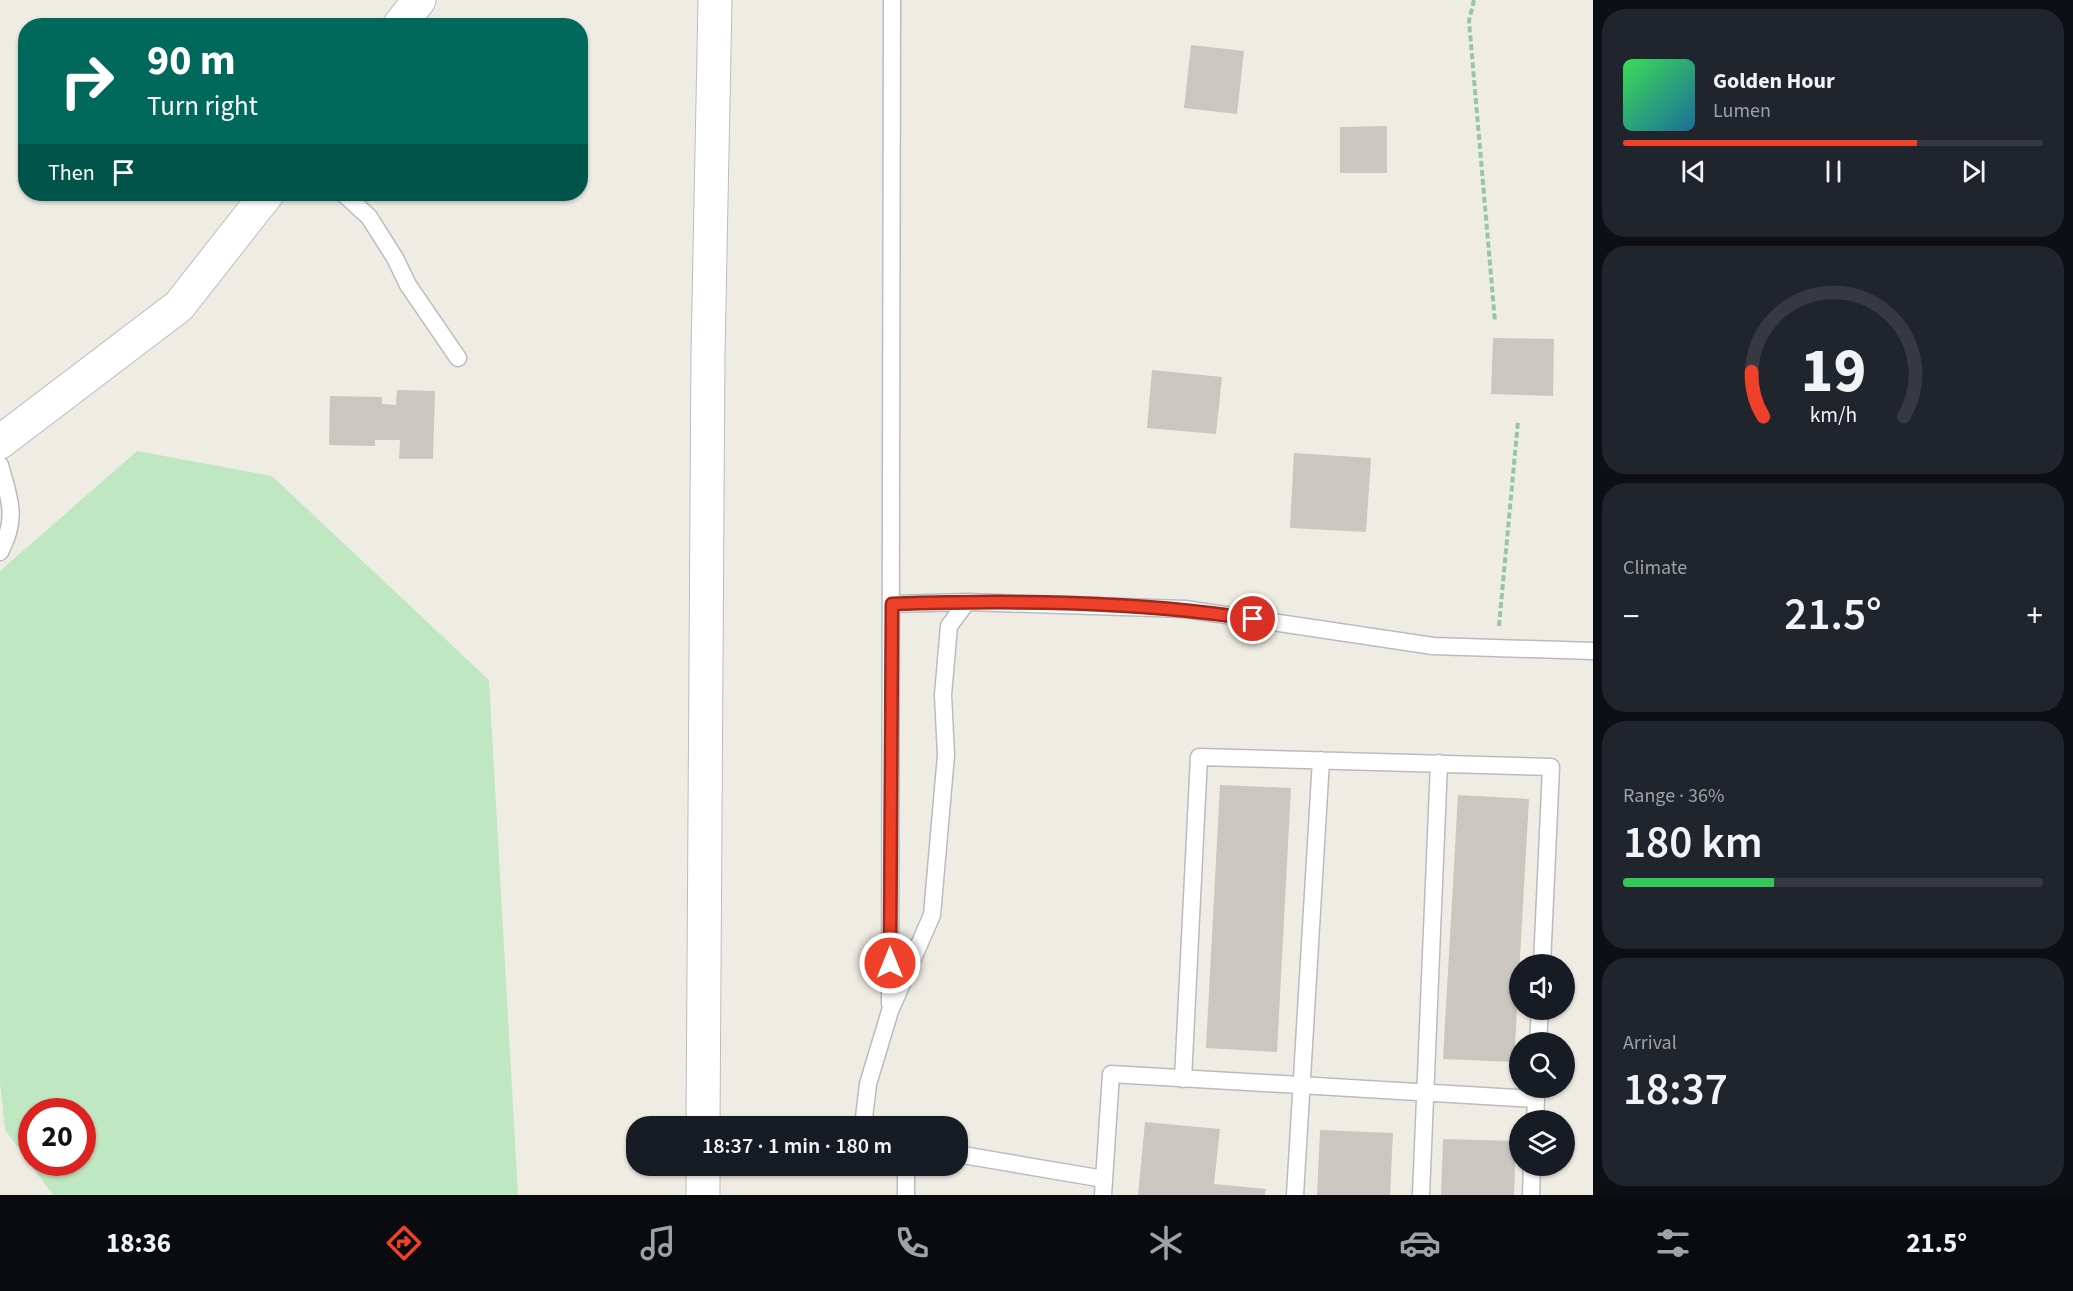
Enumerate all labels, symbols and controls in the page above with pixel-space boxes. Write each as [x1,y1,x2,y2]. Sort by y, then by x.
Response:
text: 90 m [147,31,236,91]
icon: right [48,42,126,120]
text: Golden Hour [1713,65,1835,97]
text: Turn right [147,87,258,126]
text: Lumen [1713,97,1771,125]
icon: previous [1677,155,1710,188]
icon: pause [1817,155,1850,188]
icon: next [1957,155,1990,188]
icon: arrive [107,156,140,189]
text: Then [48,157,95,189]
text: 19 [1800,327,1866,416]
text: km/h [1809,401,1857,432]
text: Climate [1623,554,1687,582]
text: 21.5° [1784,583,1882,647]
pin [1227,593,1278,644]
text: − [1623,593,1639,640]
text: + [2027,593,2043,640]
icon: arrive [1236,602,1269,635]
text: Range · 36% [1623,782,1724,810]
text: 180 km [1623,811,1763,875]
position arrow [858,931,922,995]
map controls [1509,954,1575,1176]
button: sound [1509,954,1575,1020]
text: Arrival [1623,1029,1677,1057]
button: search [1509,1032,1575,1098]
text: 18:37 [1623,1058,1728,1122]
speed limit sign: 20 [18,1098,96,1176]
button: layers [1509,1110,1575,1176]
text: 18:37 · 1 min · 180 m [702,1130,892,1162]
icon: directions [383,1222,425,1264]
icon: music [637,1222,679,1264]
icon: phone [891,1222,933,1264]
icon: climate [1145,1222,1187,1264]
icon: car [1399,1222,1441,1264]
icon: filters [1652,1222,1694,1264]
text: 18:36 [106,1224,171,1263]
text: 21.5° [1906,1224,1967,1263]

